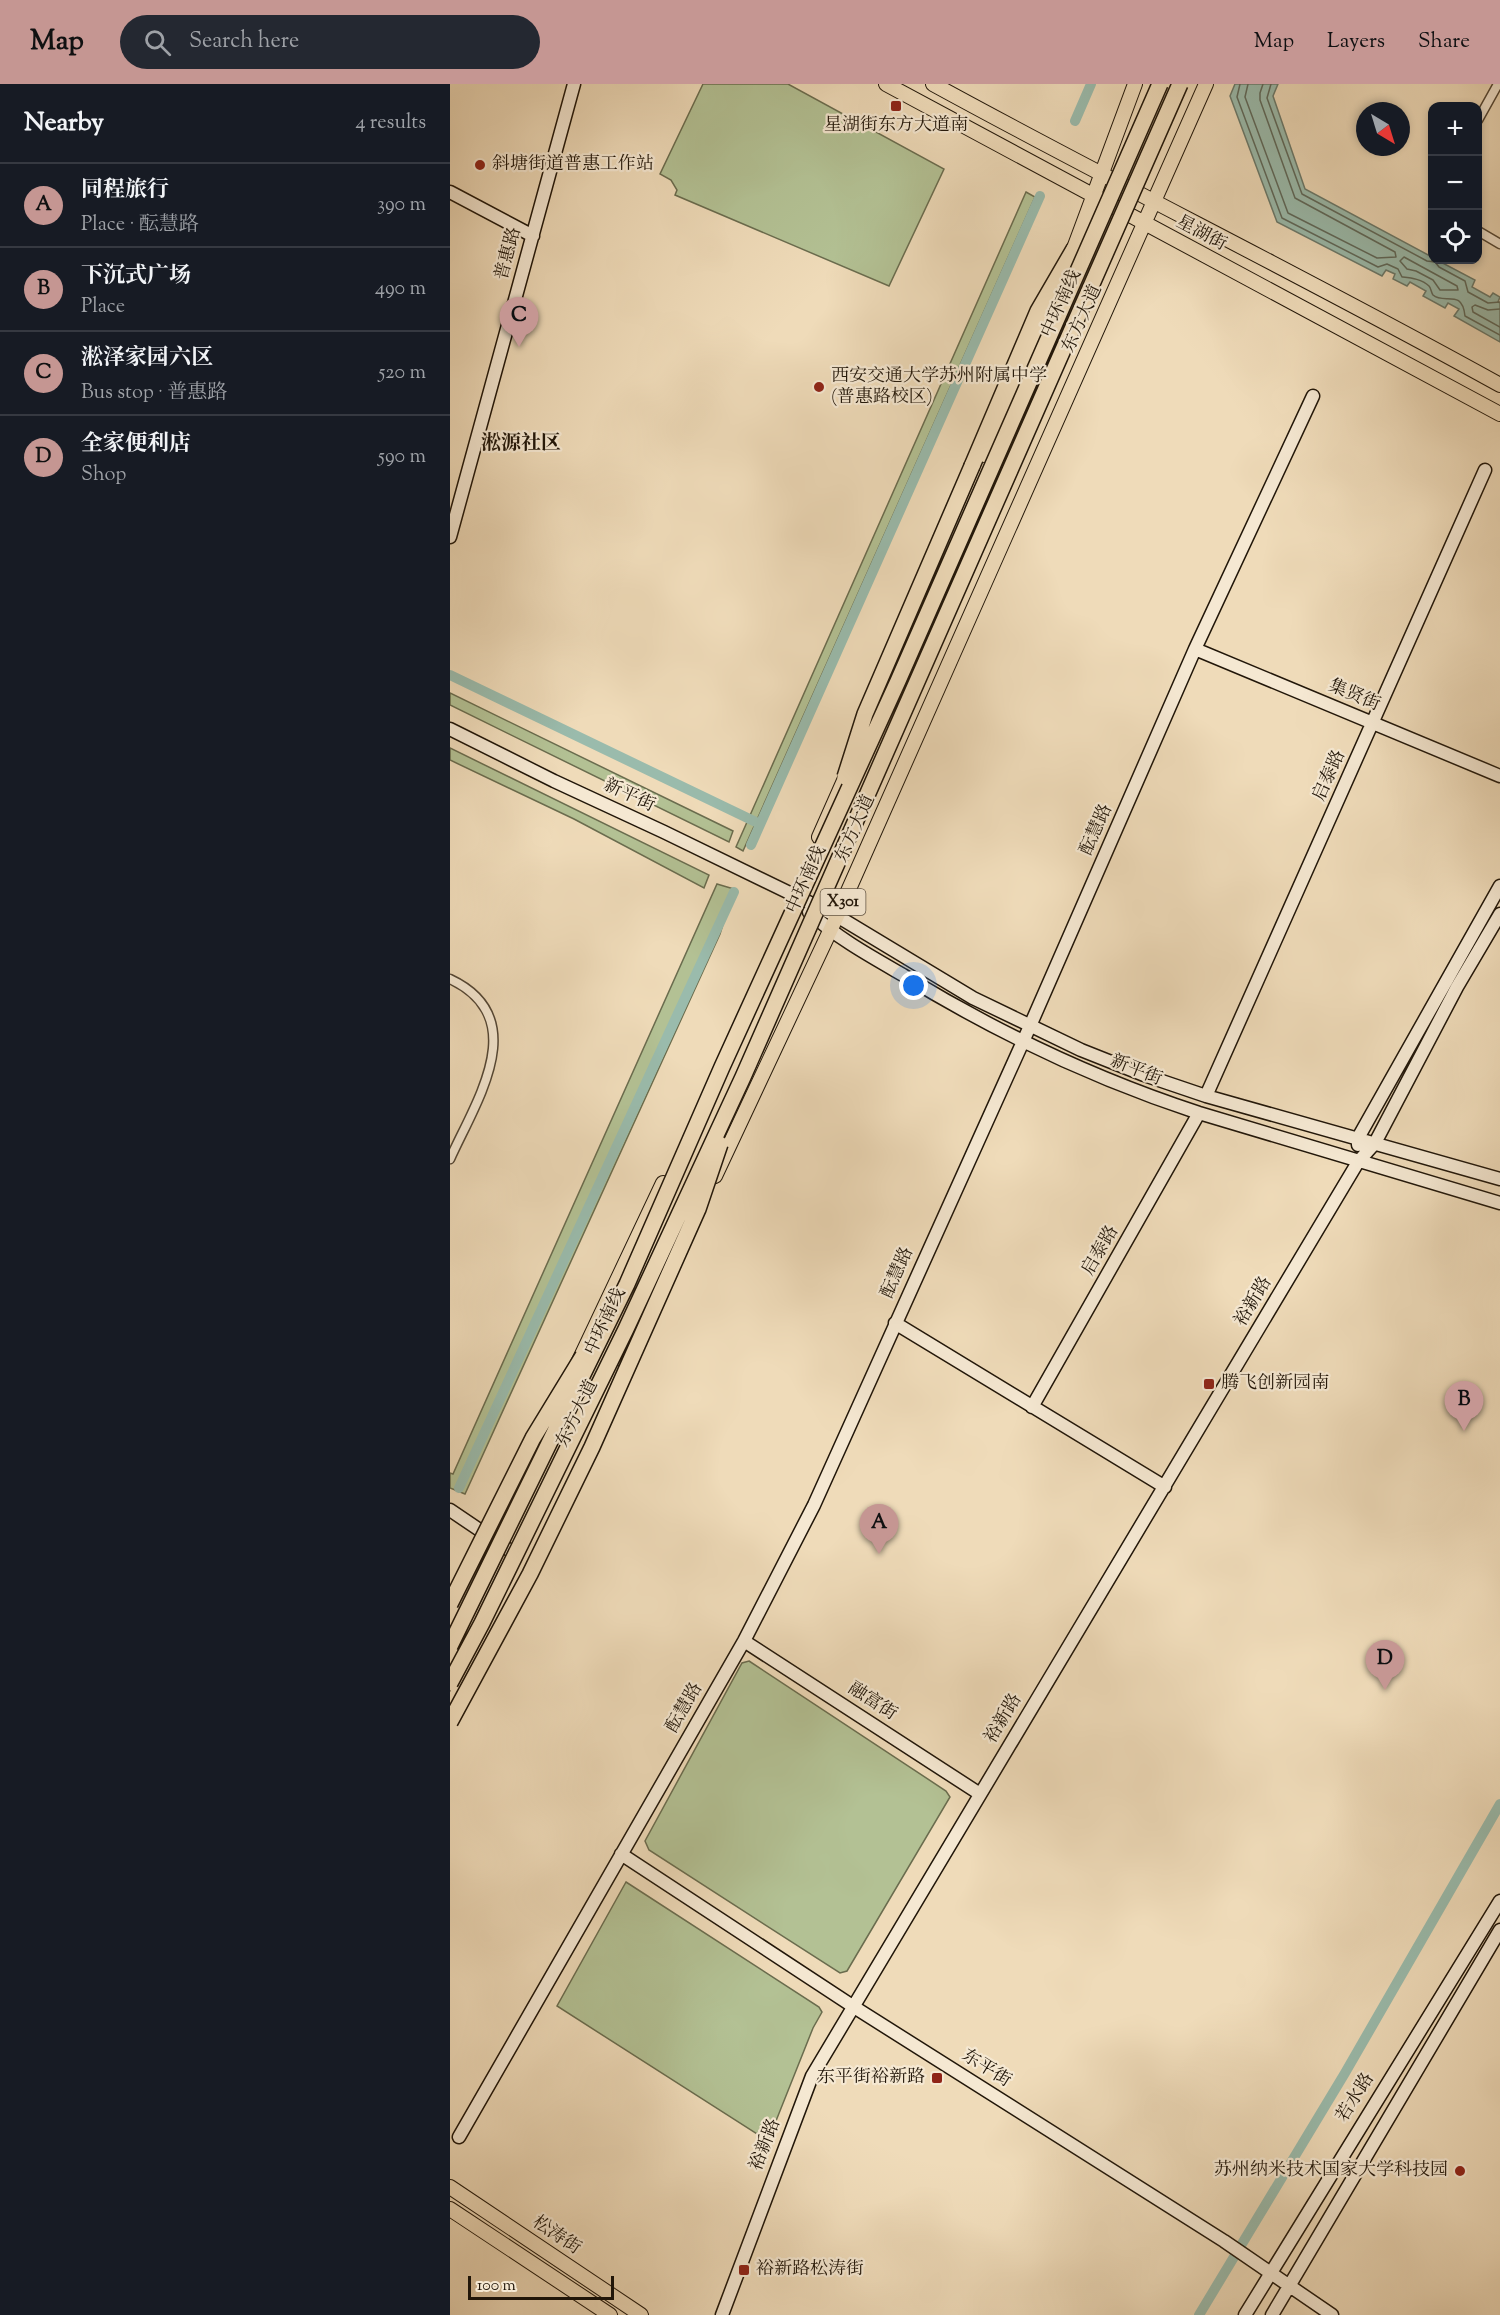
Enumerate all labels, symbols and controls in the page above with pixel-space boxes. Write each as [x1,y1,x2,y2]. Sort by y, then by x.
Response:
search box [120,15,540,69]
text: Map [30,22,84,62]
icon: search [141,26,174,59]
text: Search here [189,26,299,58]
text: Map [1254,27,1294,57]
text: Layers [1327,27,1385,57]
text: Share [1418,27,1470,57]
marker: 星湖街东方大道南 [889,99,903,113]
north arrow [1356,102,1410,156]
map controls [1428,102,1482,264]
button: + [1428,102,1482,156]
text: Nearby [24,105,104,142]
text: 4 results [355,109,426,138]
place label: 星湖街东方大道南 [824,113,968,139]
place label: 斜塘街道普惠工作站 [492,152,654,178]
button: − [1428,156,1482,210]
marker: 斜塘街道普惠工作站 [473,158,487,172]
text: 同程旅行 [81,175,169,207]
text: A [35,191,52,220]
text: 390 m [377,191,426,220]
street label: 星湖街 [1171,210,1231,258]
button: locate [1428,210,1482,264]
text: Place · 酝慧路 [81,211,199,240]
street label: 普惠路 [489,225,529,283]
text: 下沉式广场 [81,261,191,293]
street label: 中环南线 [1035,266,1089,342]
text: B [37,275,50,304]
text: 490 m [375,275,426,304]
street label: 东方大道 [1056,281,1110,357]
text: Place [81,293,125,322]
pin: C [500,298,538,347]
text: 淞泽家园六区 [81,343,213,375]
text: C [35,359,52,388]
text: 520 m [378,359,426,388]
place label: 西安交通大学苏州附属中学 (普惠路校区) [831,364,1047,411]
text: Bus stop · 普惠路 [81,379,227,408]
marker: 西安交通大学苏州附属中学 (普惠路校区) [812,380,826,394]
text: 全家便利店 [81,429,191,461]
district label: 淞源社区 [481,430,561,459]
text: D [36,443,51,472]
text: 590 m [378,443,426,472]
text: Shop [81,461,126,490]
street label: 集贤街 [1324,673,1384,719]
street label: 启泰路 [1307,746,1353,806]
street label: 新平街 [599,773,659,819]
street label: 东方大道 [829,791,883,867]
street label: 酝慧路 [1074,800,1120,860]
street label: 中环南线 [780,842,834,918]
road number: X301 [820,889,866,915]
your location [899,971,928,1000]
street label: 新平街 [1106,1049,1166,1093]
street label: 启泰路 [1076,1221,1126,1281]
street label: 酝慧路 [875,1243,921,1303]
street label: 裕新路 [1229,1272,1279,1332]
street label: 中环南线 [579,1284,633,1360]
place label: 腾飞创新园南 [1221,1371,1329,1397]
street label: 东方大道 [551,1376,605,1452]
marker: 腾飞创新园南 [1202,1377,1216,1391]
pin: B [1444,1382,1484,1431]
pin: A [860,1504,898,1554]
pin: D [1366,1640,1404,1690]
street label: 融富街 [842,1676,902,1728]
street label: 酝慧路 [660,1678,710,1738]
street label: 裕新路 [979,1689,1029,1749]
street label: 东平街 [956,2044,1016,2094]
place label: 东平街裕新路 [817,2065,925,2091]
street label: 若水路 [1331,2068,1381,2128]
marker: 东平街裕新路 [930,2071,944,2085]
street label: 裕新路 [744,2115,788,2175]
place label: 苏州纳米技术国家大学科技园 [1214,2158,1448,2184]
marker: 苏州纳米技术国家大学科技园 [1453,2164,1467,2178]
street label: 松涛街 [526,2210,586,2262]
place label: 裕新路松涛街 [756,2257,864,2283]
marker: 裕新路松涛街 [737,2263,751,2277]
scale bar [468,2273,614,2300]
text: 100 m [477,2275,516,2298]

